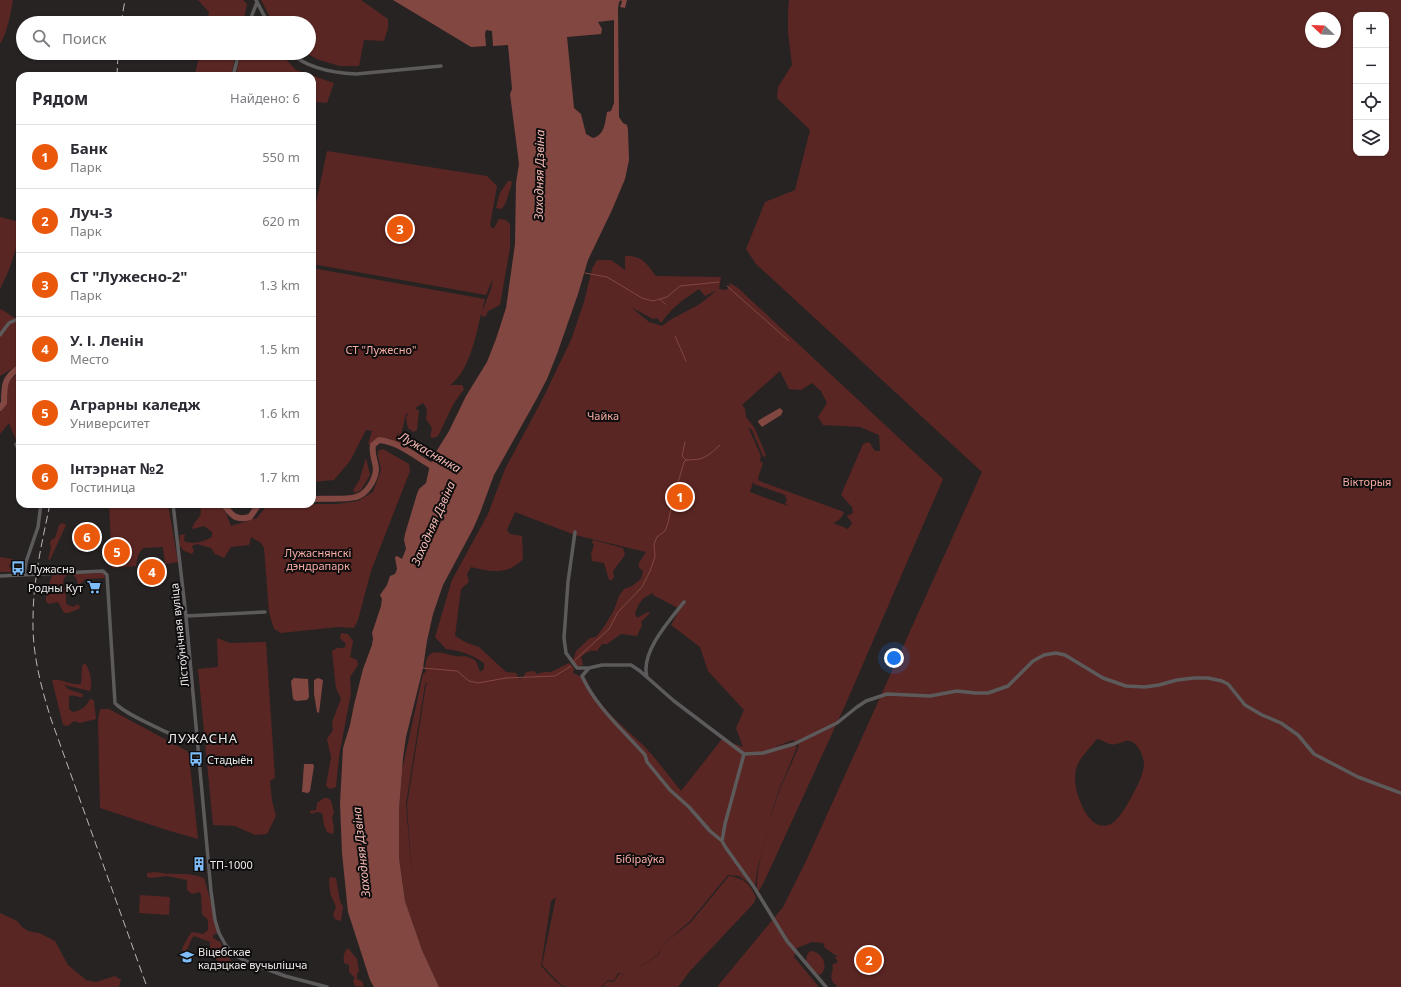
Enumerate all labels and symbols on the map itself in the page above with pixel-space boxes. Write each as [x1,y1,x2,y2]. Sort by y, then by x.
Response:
north arrow [1305,12,1341,48]
water label: Заходняя Дзвіна [530,129,548,221]
pin: 3 [387,214,413,244]
park label: СТ "Лужесно" [346,342,416,357]
park label: Чайка [587,408,619,423]
water label: Лужаснянка [395,427,464,477]
park label: Вікторыя [1343,474,1391,489]
water label: Заходняя Дзвіна [406,478,459,569]
pin: 1 [667,482,693,512]
pin: 6 [74,522,100,552]
pin: 5 [104,537,130,567]
park label: Лужаснянскі дэндрапарк [285,545,351,573]
pin: 4 [139,557,165,587]
bus stop icon: Лужасна [10,560,26,576]
place label: Лужасна [29,561,75,576]
supermarket icon: Родны Кут [86,579,102,595]
place label: Родны Кут [28,580,83,595]
street label: Лістоўнічная вуліца [166,582,192,688]
your location [884,648,904,668]
district label: ЛУЖАСНА [168,729,238,747]
bus stop icon: Стадыён [188,751,204,767]
place label: Стадыён [207,752,253,767]
water label: Заходняя Дзвіна [348,806,374,899]
park label: Бібіраўка [615,851,665,866]
building icon: ТП-1000 [191,856,207,872]
place label: ТП-1000 [210,857,253,872]
place label: Віцебскае кадэцкае вучылішча [198,944,307,972]
pin: 2 [856,945,882,975]
school or university icon: Віцебскае кадэцкае вучылішча [179,949,195,965]

